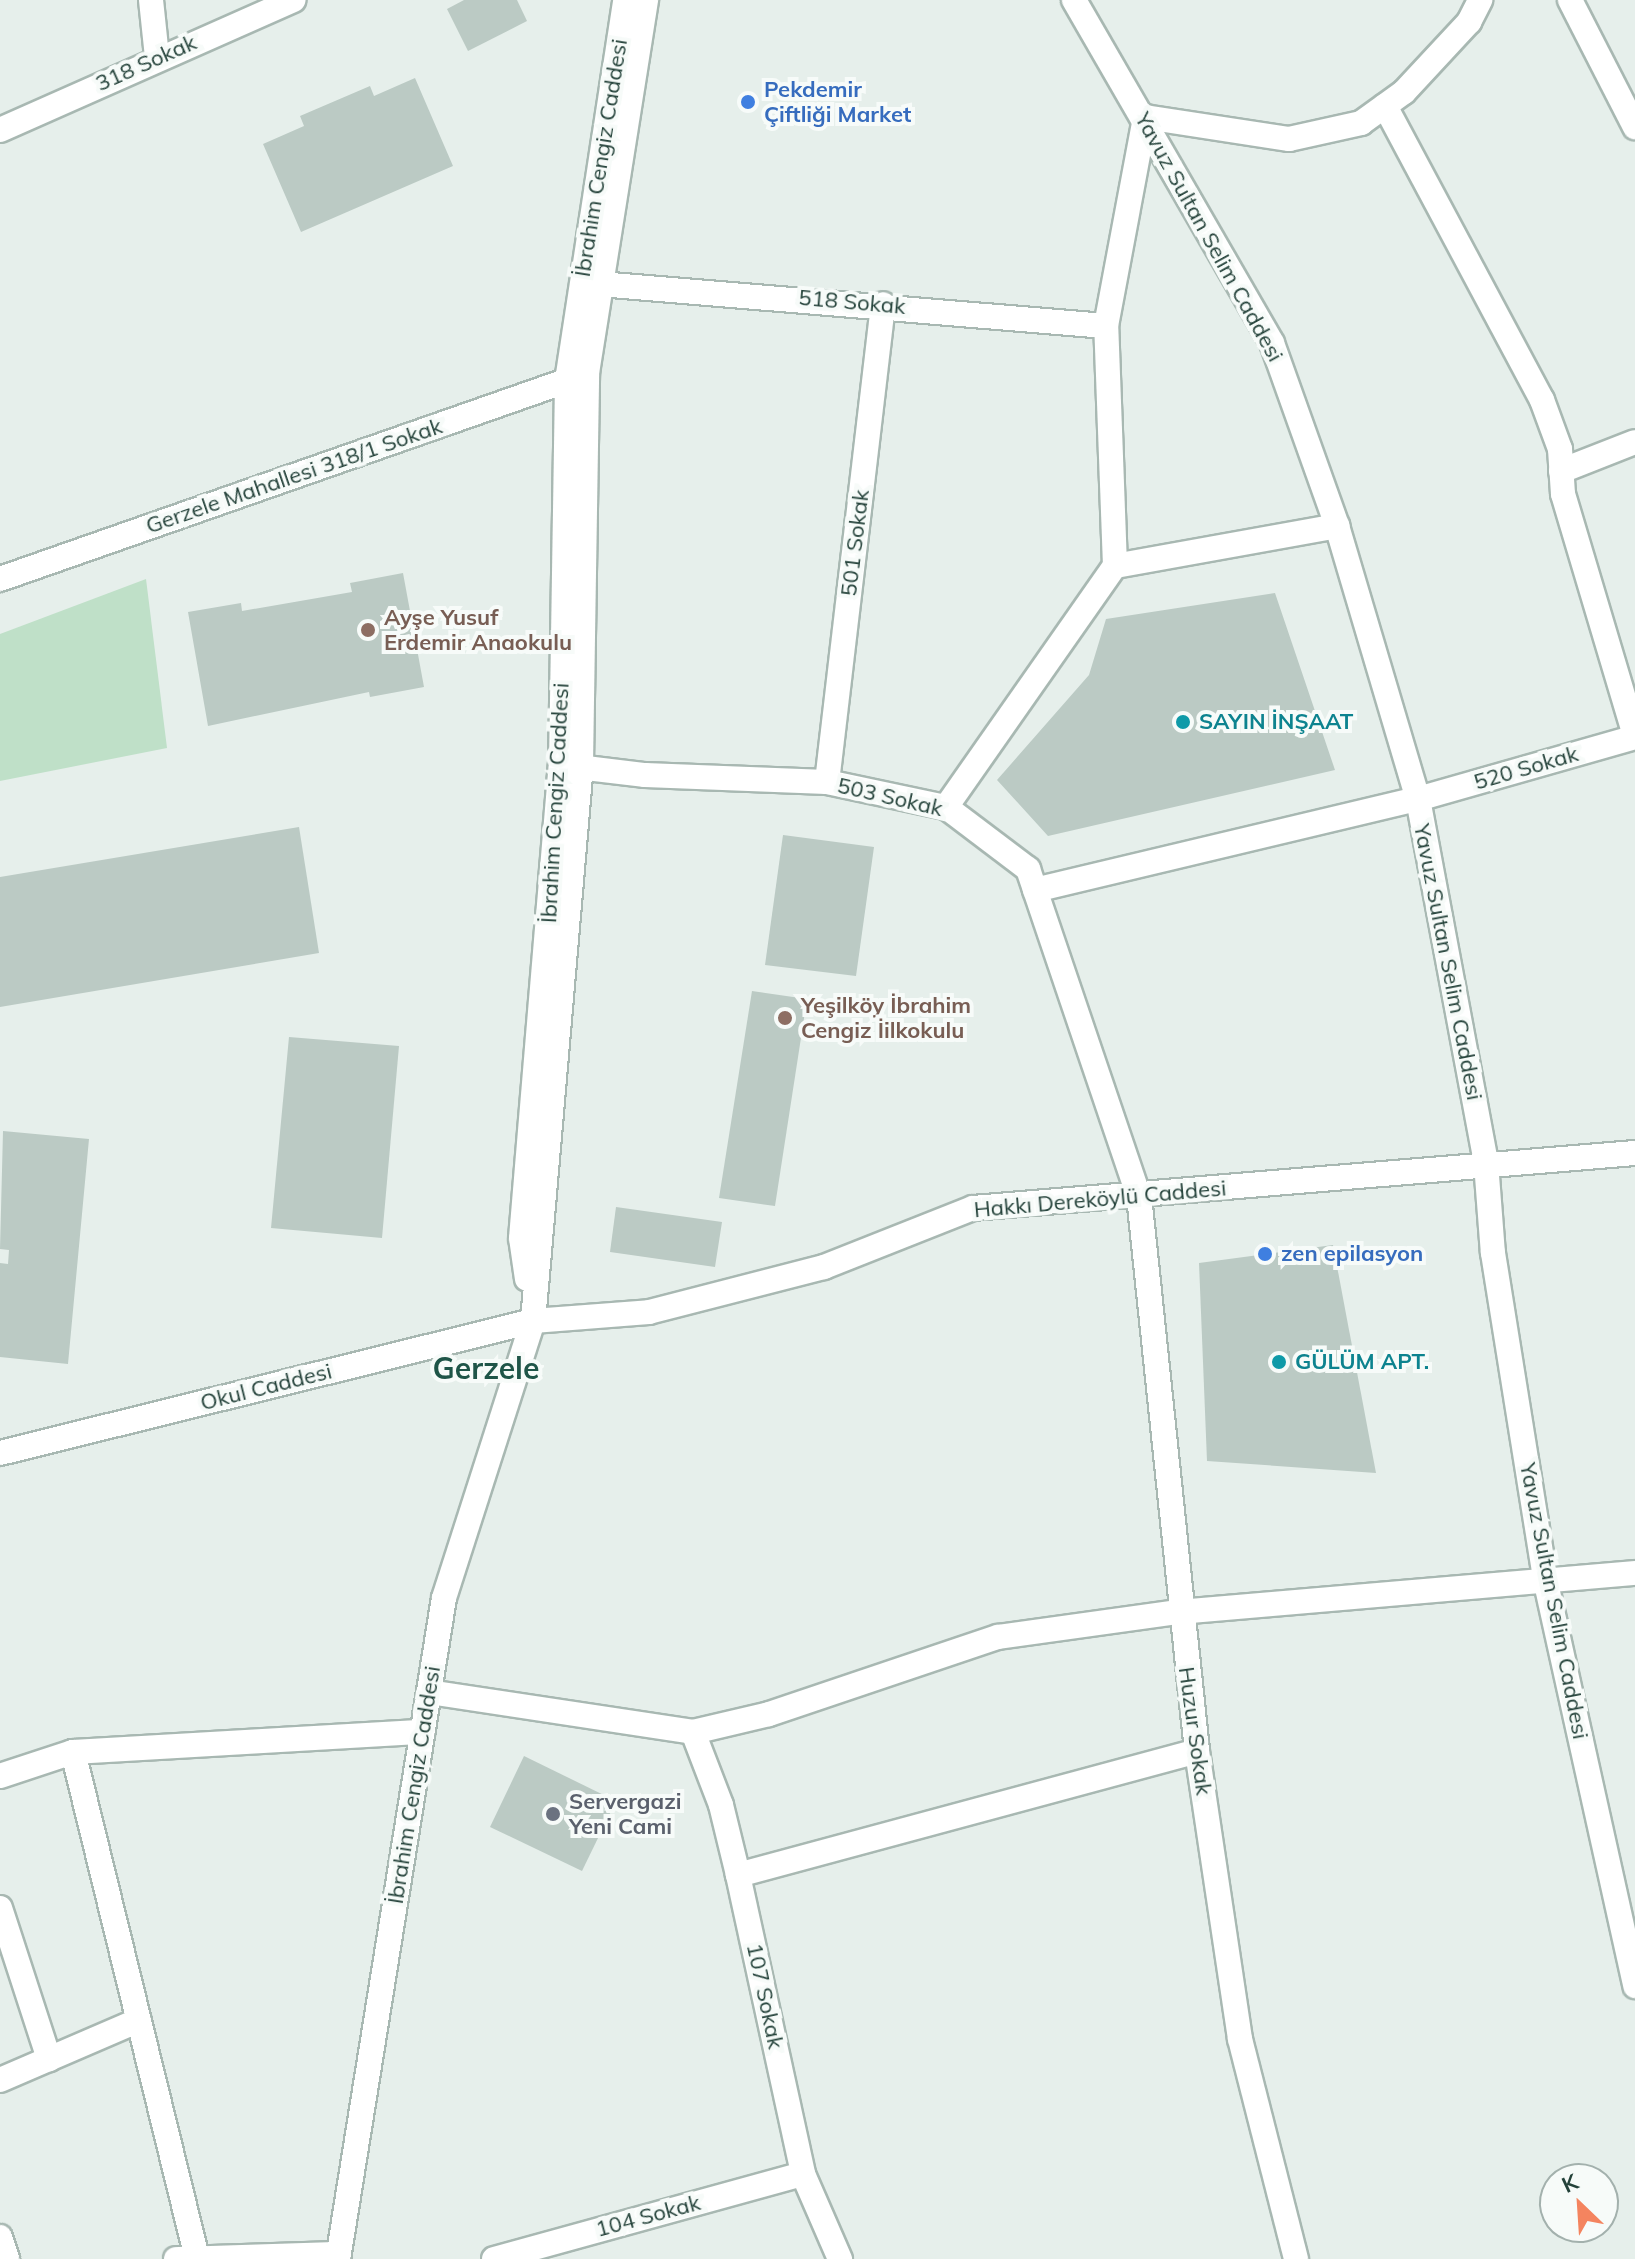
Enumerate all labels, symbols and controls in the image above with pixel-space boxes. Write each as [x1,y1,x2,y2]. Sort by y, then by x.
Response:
street label: 318 Sokak [92,29,200,97]
street label: İbrahim Cengiz Caddesi [569,37,633,279]
place label: Pekdemir Çiftliği Market [764,76,911,128]
marker: Pekdemir Çiftliği Market [739,93,757,111]
street label: Yavuz Sultan Selim Caddesi [1129,108,1289,366]
street label: 518 Sokak [797,284,907,320]
street label: Gerzele Mahallesi 318/1 Sokak [142,413,446,539]
street label: 501 Sokak [835,488,875,598]
place label: Ayşe Yusuf Erdemir Anaokulu [384,604,572,656]
marker: Ayşe Yusuf Erdemir Anaokulu [359,621,377,639]
street label: İbrahim Cengiz Caddesi [536,682,574,924]
place label: SAYIN İNŞAAT [1199,709,1353,735]
marker: SAYIN İNŞAAT [1174,713,1192,731]
street label: 520 Sokak [1471,741,1581,795]
street label: 503 Sokak [835,772,945,822]
street label: Yavuz Sultan Selim Caddesi [1408,822,1488,1102]
place label: Yeşilköy İbrahim Cengiz İilkokulu [801,992,971,1044]
marker: Yeşilköy İbrahim Cengiz İilkokulu [776,1009,794,1027]
street label: Hakkı Dereköylü Caddesi [973,1175,1227,1223]
place label: zen epilasyon [1281,1241,1423,1267]
marker: zen epilasyon [1256,1245,1274,1263]
place label: GÜLÜM APT. [1295,1349,1429,1375]
district label: Gerzele [433,1350,539,1386]
marker: GÜLÜM APT. [1270,1353,1288,1371]
street label: Okul Caddesi [198,1358,334,1416]
street label: Yavuz Sultan Selim Caddesi [1514,1461,1594,1741]
street label: İbrahim Cengiz Caddesi [382,1664,446,1906]
street label: Huzur Sokak [1173,1665,1217,1797]
place label: Servergazi Yeni Cami [569,1788,681,1840]
marker: Servergazi Yeni Cami [544,1805,562,1823]
street label: 107 Sokak [741,1941,789,2051]
north arrow [1539,2163,1619,2243]
text: K [1557,2167,1582,2199]
street label: 104 Sokak [593,2189,703,2243]

